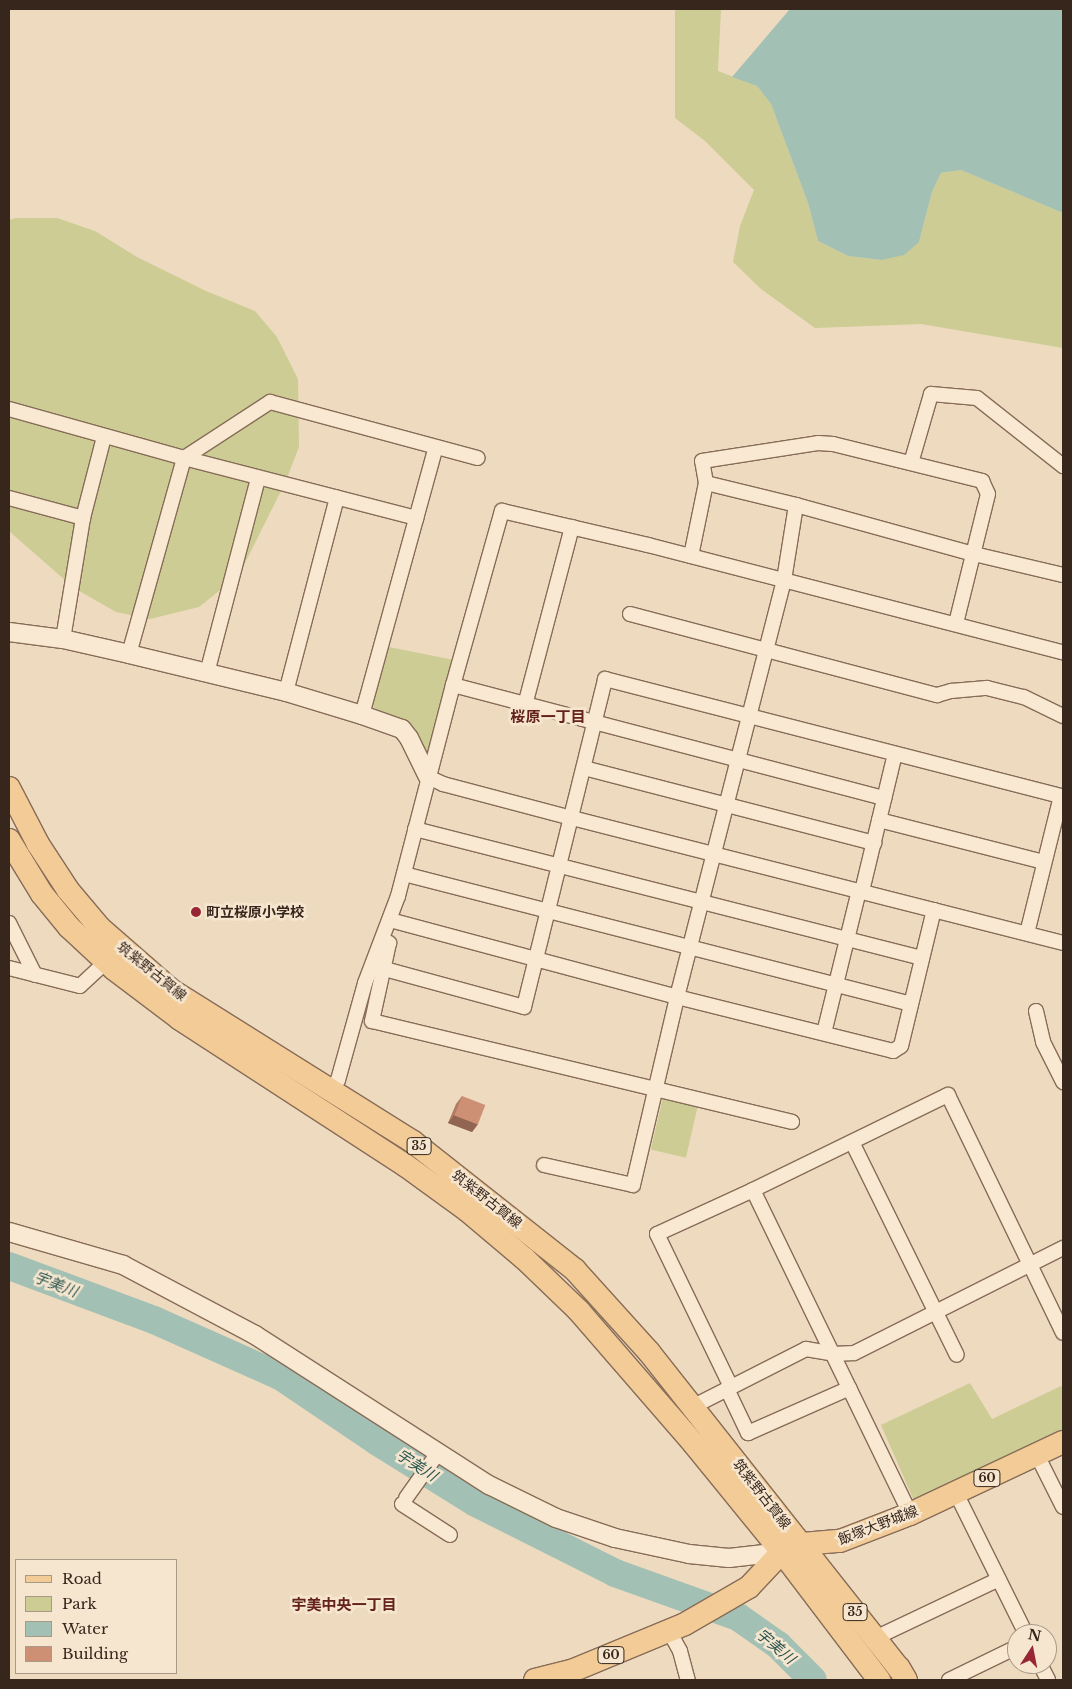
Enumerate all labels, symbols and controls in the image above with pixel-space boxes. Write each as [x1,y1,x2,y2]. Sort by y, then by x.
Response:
district label: 桜原一丁目 [511,708,585,726]
place label: 町立桜原小学校 [206,904,304,920]
marker: 町立桜原小学校 [190,906,202,918]
street label: 筑紫野古賀線 [114,938,190,1004]
road number: 35 [406,1136,432,1156]
street label: 筑紫野古賀線 [449,1167,525,1231]
water label: 宇美川 [32,1268,80,1300]
water label: 宇美川 [393,1445,441,1485]
street label: 筑紫野古賀線 [730,1456,794,1532]
road number: 60 [973,1469,1001,1488]
street label: 飯塚大野城線 [836,1502,920,1548]
legend [15,1559,178,1674]
text: Road [62,1569,102,1588]
text: Park [62,1594,97,1613]
district label: 宇美中央一丁目 [292,1596,396,1614]
road number: 35 [842,1602,868,1621]
text: Water [62,1619,108,1638]
north arrow [1007,1624,1057,1674]
water label: 宇美川 [753,1625,799,1667]
text: N [1026,1625,1043,1645]
text: Building [62,1644,128,1663]
road number: 60 [597,1646,625,1664]

